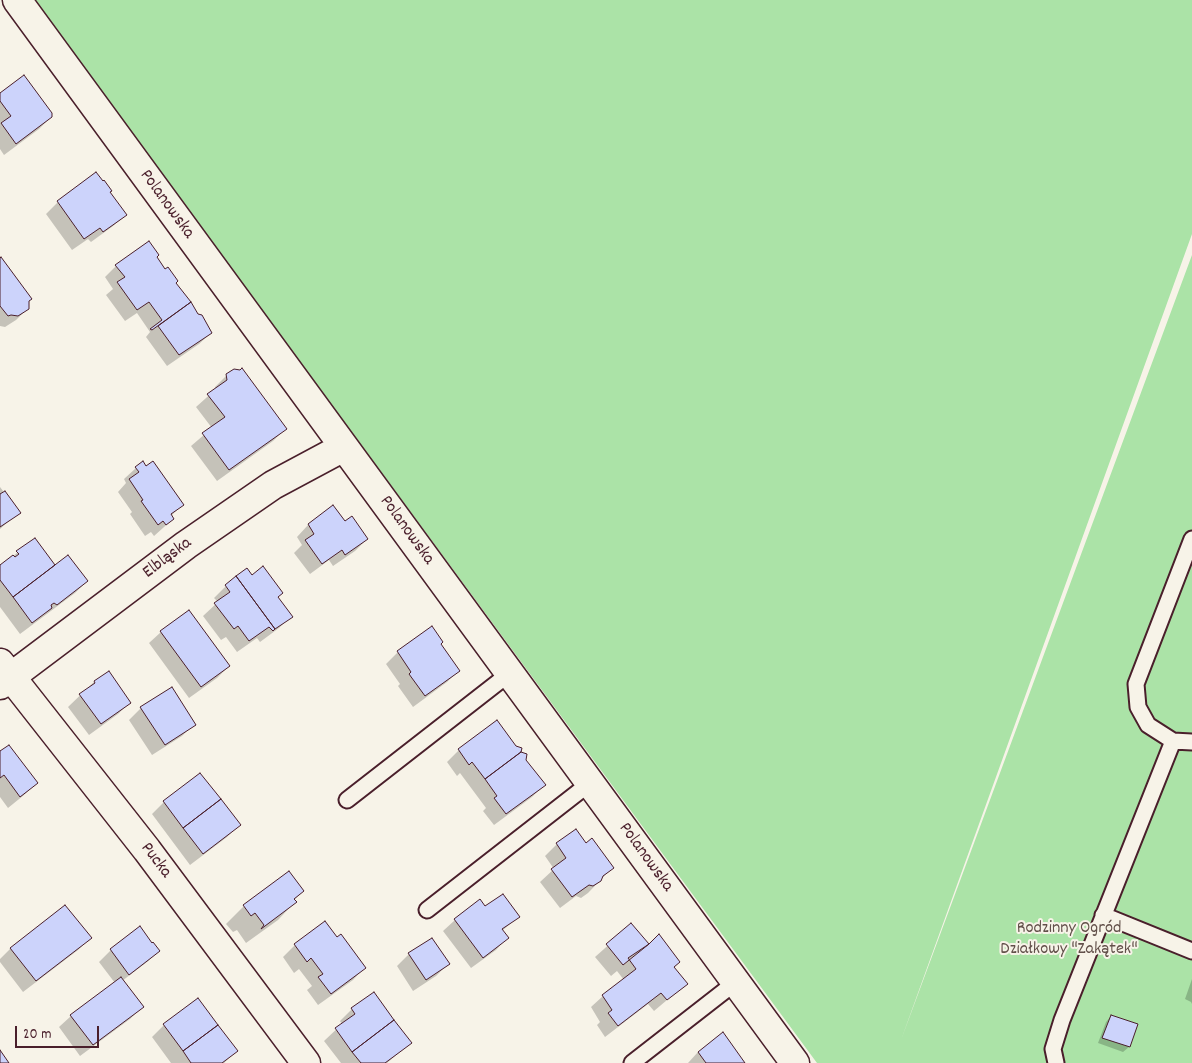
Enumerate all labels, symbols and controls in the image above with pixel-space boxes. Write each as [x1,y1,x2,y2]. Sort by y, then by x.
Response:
street label: Polanowska [134,166,198,244]
street label: Polanowska [374,492,438,570]
street label: Elbląska [139,534,197,584]
street label: Polanowska [613,819,677,897]
street label: Pucka [135,839,175,883]
park label: Rodzinny Ogród Działkowy "Zakątek" [1000,919,1138,962]
scale bar [18,1016,101,1048]
text: 20 m [23,1024,51,1046]

